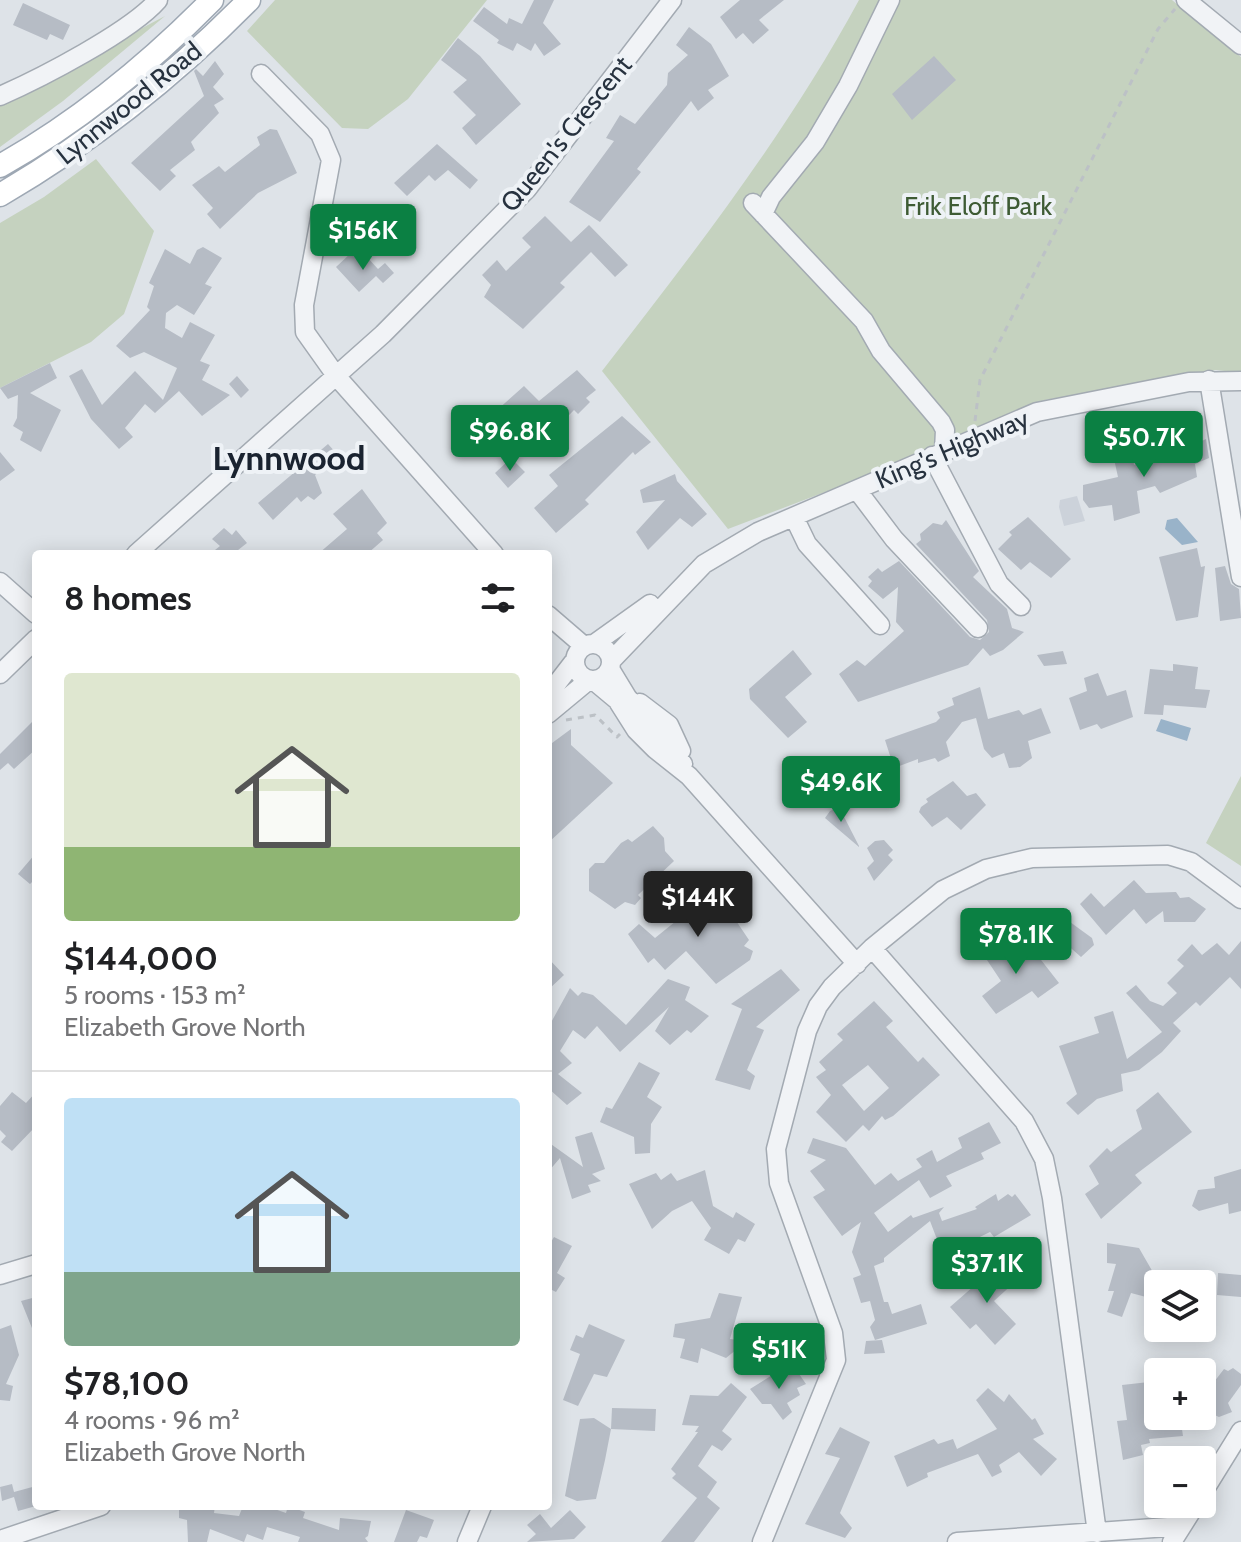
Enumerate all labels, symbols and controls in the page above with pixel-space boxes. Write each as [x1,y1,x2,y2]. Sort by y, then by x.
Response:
street label: Lynnwood Road [50,35,208,171]
street label: Queen's Crescent [494,50,639,218]
park label: Frik Eloff Park [904,190,1052,222]
pin: $156K [307,204,419,272]
text: $156K [328,214,398,246]
street label: King's Highway [871,402,1033,496]
pin: $96.8K [445,405,575,473]
pin: $50.7K [1079,411,1209,479]
text: $96.8K [469,415,551,447]
text: $50.7K [1103,421,1185,453]
district label: Lynnwood [213,437,365,479]
icon: filters [476,576,520,620]
text: 8 homes [64,577,192,619]
icon: home [220,725,364,869]
pin: $49.6K [776,756,906,824]
text: $49.6K [800,766,882,798]
pin: $144K [642,871,754,939]
text: $144K [661,881,735,913]
pin: $78.1K [951,908,1081,976]
text: $78.1K [978,918,1054,950]
text: $144,000 [64,937,218,979]
text: 5 rooms · 153 m² [64,979,246,1011]
text: Elizabeth Grove North [64,1011,306,1043]
icon: home [220,1150,364,1294]
pin: $37.1K [922,1237,1052,1305]
text: $37.1K [951,1247,1023,1279]
map controls [1144,1270,1216,1518]
button: layers [1144,1270,1216,1342]
pin: $51K [732,1323,826,1391]
text: $51K [752,1333,806,1365]
button: + [1144,1358,1216,1430]
text: $78,100 [64,1362,189,1404]
text: 4 rooms · 96 m² [64,1404,240,1436]
text: Elizabeth Grove North [64,1436,306,1468]
button: − [1144,1446,1216,1518]

